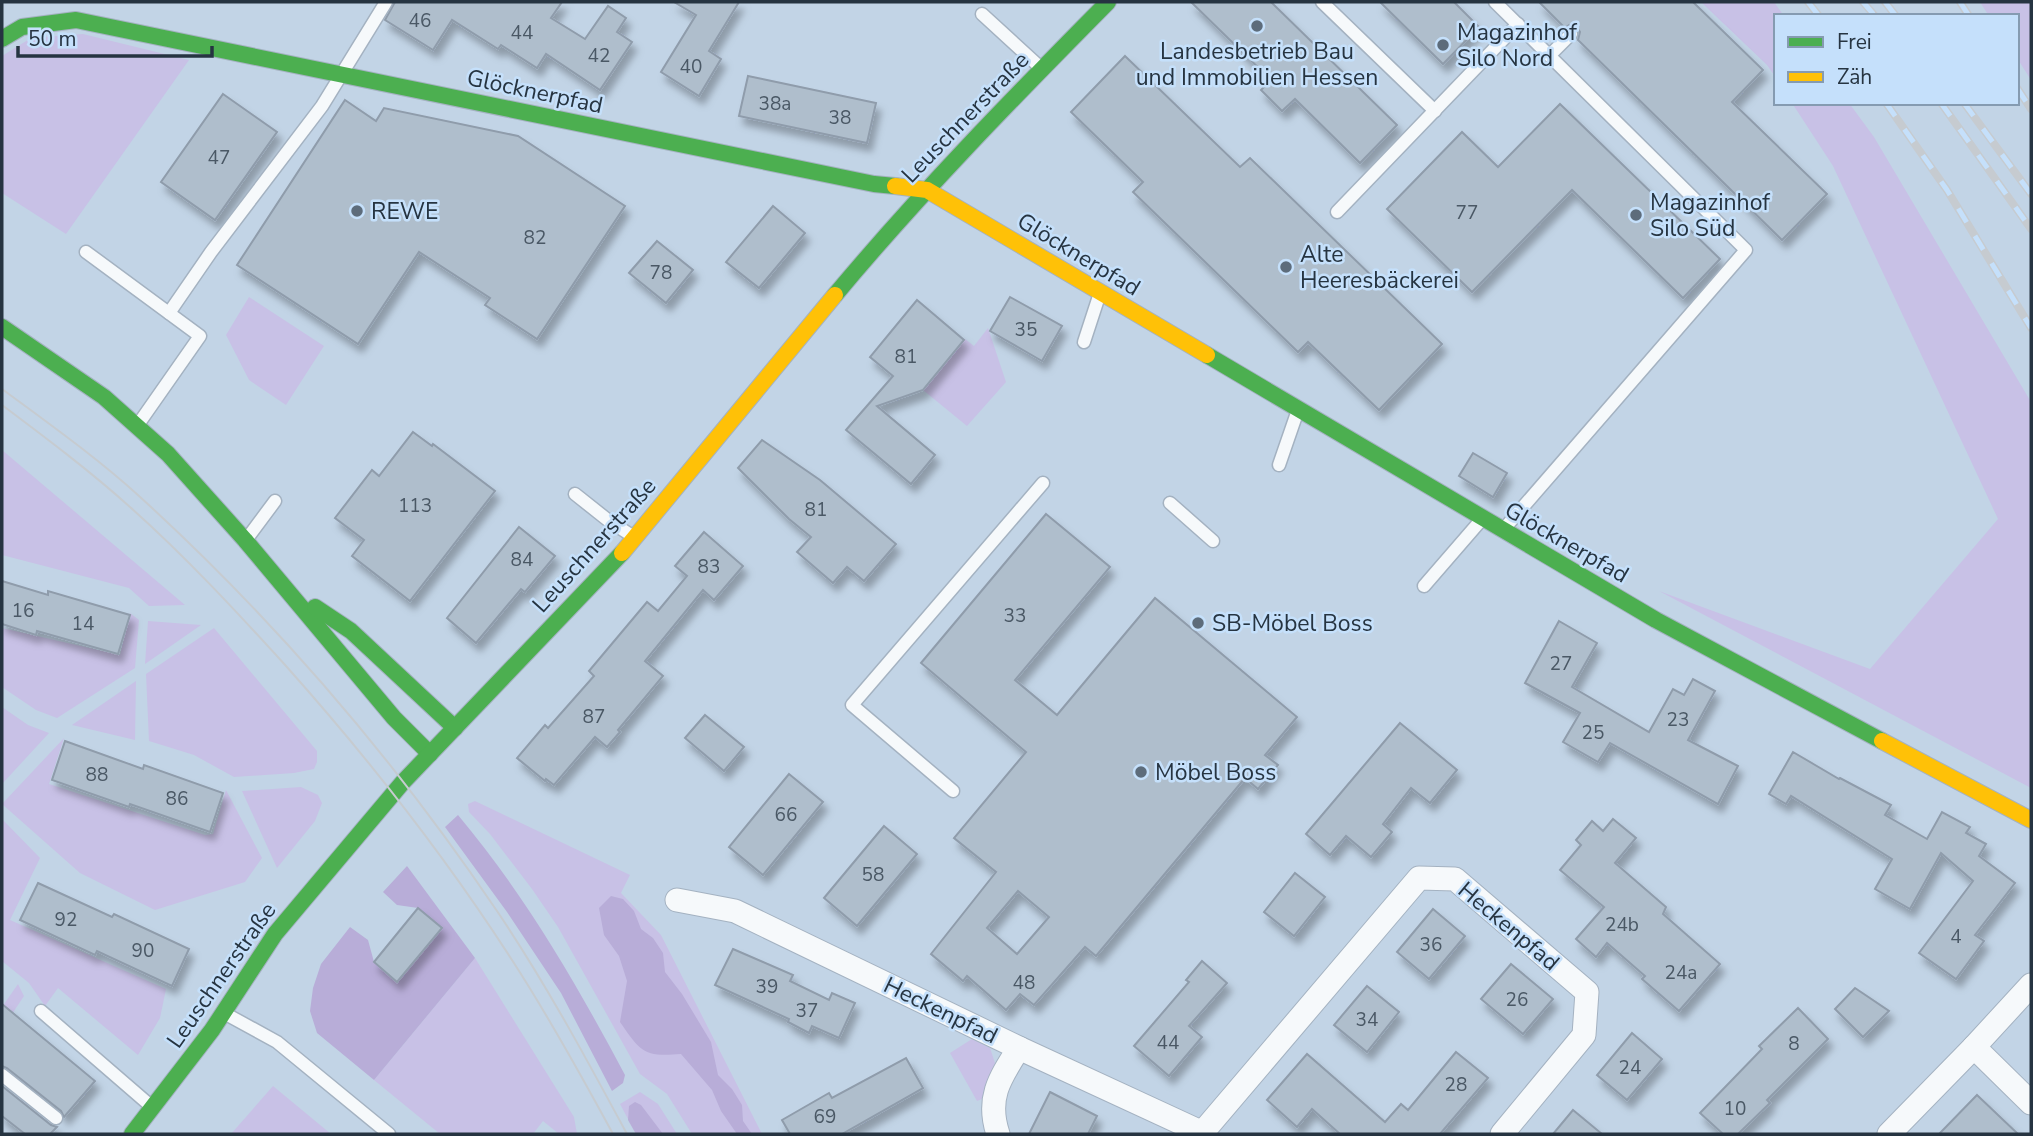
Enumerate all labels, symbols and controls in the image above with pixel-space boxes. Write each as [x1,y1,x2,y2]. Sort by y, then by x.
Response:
house number: 46 [409,8,431,34]
scale bar [18,14,212,58]
legend [1774,14,2019,105]
place label: Magazinhof Silo Nord [1457,17,1577,74]
marker: Landesbetrieb Bau und Immobilien Hessen [1249,18,1265,34]
house number: 44 [511,20,533,46]
text: 50 m [28,25,77,53]
text: Frei [1837,28,1872,56]
place label: Landesbetrieb Bau und Immobilien Hessen [1136,36,1378,93]
marker: Magazinhof Silo Nord [1435,37,1451,53]
house number: 42 [588,43,610,69]
street label: Leuschnerstraße [895,45,1036,190]
house number: 40 [680,54,702,80]
street label: Glöcknerpfad [464,62,606,121]
text: Zäh [1837,63,1872,91]
house number: 38a [759,91,791,117]
house number: 38 [829,105,851,131]
house number: 47 [208,145,230,171]
place label: Magazinhof Silo Süd [1650,187,1770,244]
place label: REWE [371,196,438,227]
house number: 77 [1456,200,1478,226]
marker: REWE [349,203,365,219]
street label: Glöcknerpfad [1011,206,1146,303]
marker: Magazinhof Silo Süd [1628,207,1644,223]
house number: 82 [524,225,546,251]
place label: Alte Heeresbäckerei [1300,239,1459,296]
marker: Alte Heeresbäckerei [1278,259,1294,275]
house number: 78 [650,260,672,286]
house number: 35 [1015,317,1037,343]
house number: 81 [895,344,917,370]
street label: Leuschnerstraße [526,471,663,619]
house number: 113 [398,493,432,519]
street label: Glöcknerpfad [1499,494,1634,590]
house number: 81 [805,497,827,523]
house number: 84 [511,547,533,573]
house number: 83 [698,554,720,580]
house number: 16 [12,598,34,624]
house number: 33 [1004,603,1026,629]
place label: SB-Möbel Boss [1212,608,1373,639]
house number: 14 [72,611,94,637]
marker: SB-Möbel Boss [1190,615,1206,631]
house number: 27 [1550,651,1572,677]
house number: 87 [583,704,605,730]
house number: 23 [1667,707,1689,733]
house number: 25 [1582,720,1604,746]
place label: Möbel Boss [1155,757,1276,788]
house number: 88 [86,762,108,788]
marker: Möbel Boss [1133,764,1149,780]
house number: 86 [166,786,188,812]
house number: 66 [775,802,797,828]
house number: 58 [862,862,884,888]
street label: Heckenpfad [1451,875,1566,978]
street label: Leuschnerstraße [160,896,283,1054]
house number: 92 [55,907,77,933]
house number: 24b [1605,912,1639,938]
house number: 4 [1950,924,1962,950]
house number: 36 [1420,932,1442,958]
house number: 90 [132,938,154,964]
house number: 24a [1665,960,1697,986]
street label: Heckenpfad [879,969,1003,1051]
house number: 48 [1013,970,1035,996]
house number: 39 [756,974,778,1000]
house number: 26 [1506,987,1528,1013]
house number: 37 [796,998,818,1024]
house number: 34 [1356,1007,1378,1033]
house number: 44 [1157,1030,1179,1056]
house number: 8 [1788,1031,1800,1057]
house number: 24 [1619,1055,1641,1081]
house number: 28 [1445,1072,1467,1098]
house number: 10 [1724,1096,1746,1122]
house number: 69 [814,1104,836,1130]

